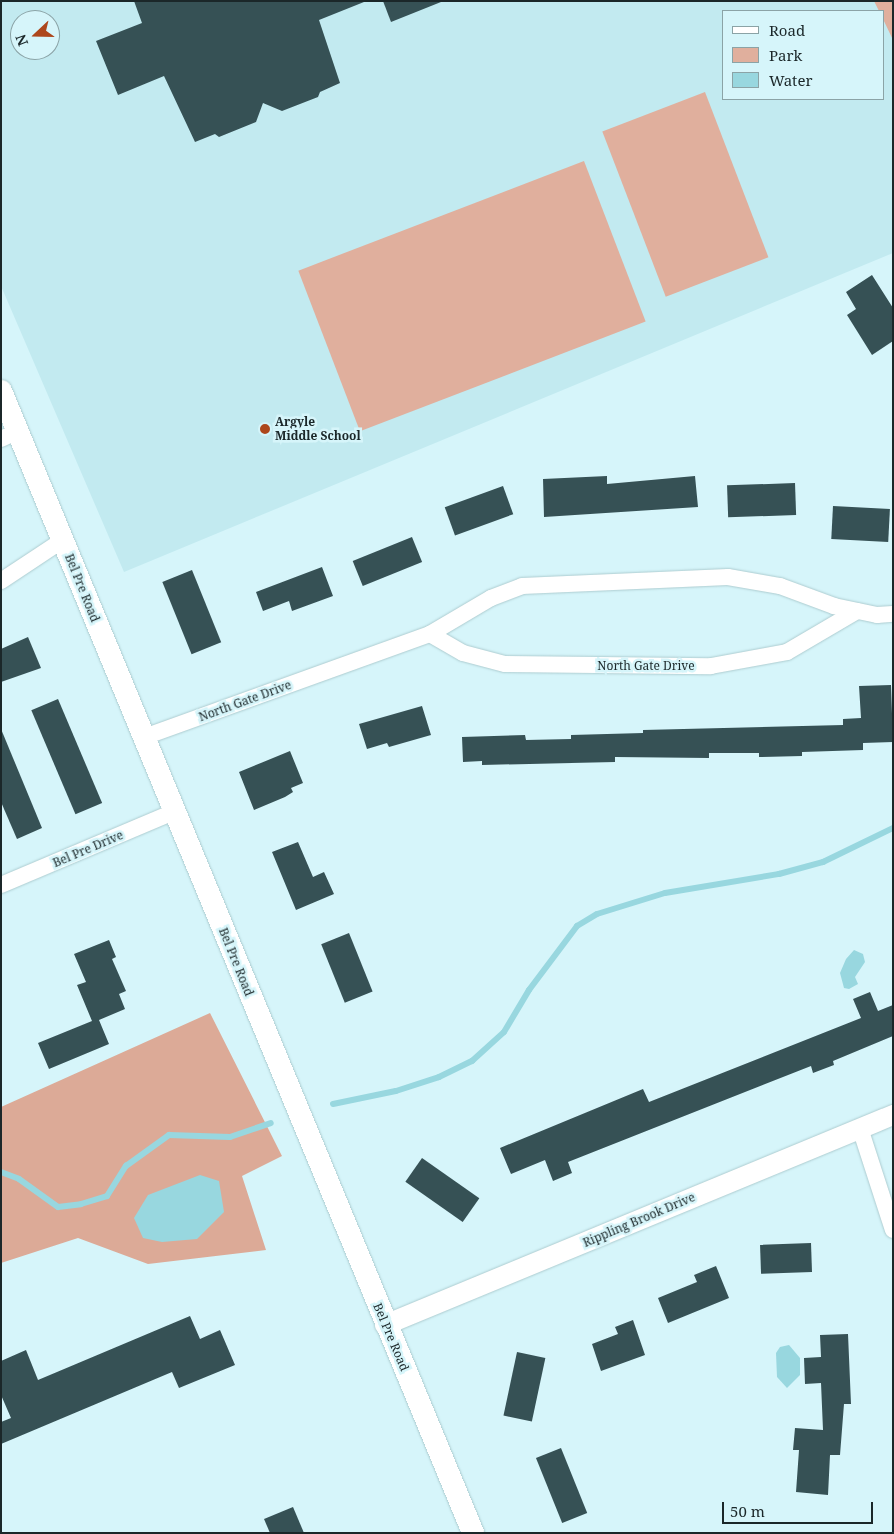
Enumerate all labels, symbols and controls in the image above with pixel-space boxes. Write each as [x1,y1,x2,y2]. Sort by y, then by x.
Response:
north arrow [10,10,60,60]
legend [722,10,884,100]
text: Road [769,20,805,40]
text: N [11,32,32,49]
text: Park [769,45,802,65]
text: Water [769,70,812,90]
place label: Argyle Middle School [275,415,361,443]
marker: Argyle Middle School [259,423,271,435]
street label: Bel Pre Road [62,552,102,624]
street label: North Gate Drive [597,659,695,673]
street label: North Gate Drive [197,678,293,724]
street label: Bel Pre Drive [51,828,125,870]
street label: Bel Pre Road [216,926,256,998]
street label: Rippling Brook Drive [581,1190,697,1250]
street label: Bel Pre Road [370,1301,412,1373]
scale bar [724,1492,875,1524]
text: 50 m [730,1501,765,1521]

